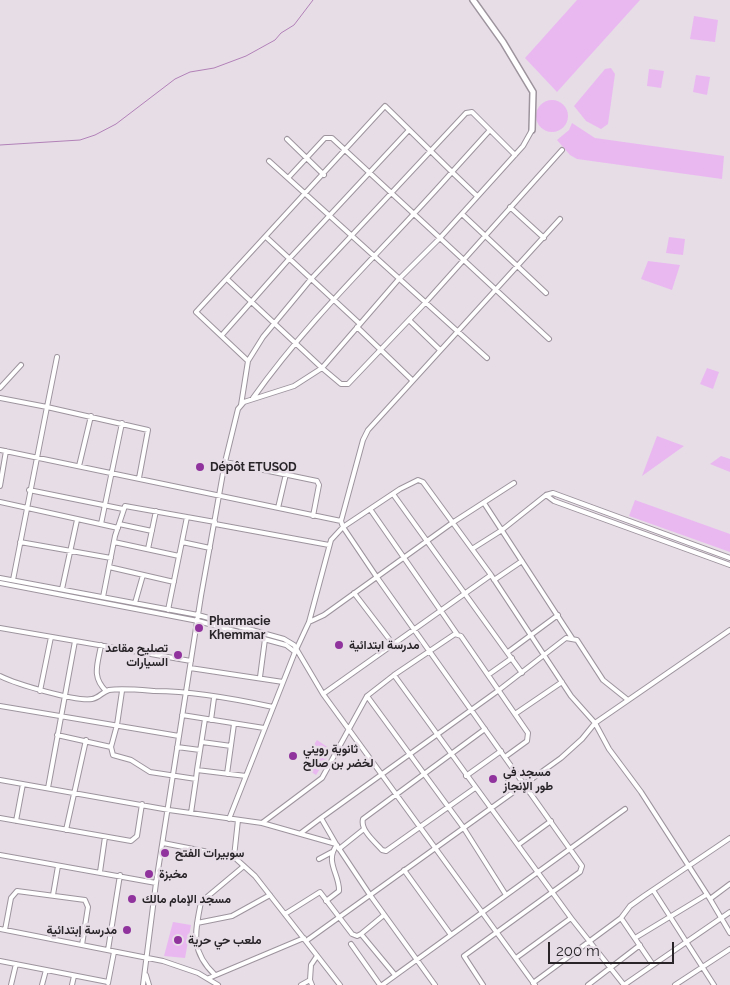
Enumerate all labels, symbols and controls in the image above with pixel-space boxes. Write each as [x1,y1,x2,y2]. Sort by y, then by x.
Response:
place label: Dépôt ETUSOD [210,460,297,474]
marker: Dépôt ETUSOD [194,461,206,473]
place label: Pharmacie Khemmar [209,614,270,642]
marker: Pharmacie Khemmar [193,622,205,634]
place label: مدرسة ابتدائية [349,638,419,652]
marker: مدرسة ابتدائية [333,639,345,651]
place label: تصليح مقاعد السيارات [105,641,168,669]
marker: تصليح مقاعد السيارات [172,649,184,661]
place label: ثانوية رويني لخضر بن صالح [303,742,374,770]
marker: ثانوية رويني لخضر بن صالح [287,750,299,762]
place label: مسجد في طور الإنجاز [503,765,553,793]
marker: مسجد في طور الإنجاز [487,773,499,785]
place label: سوبيرات الفتح [175,846,244,860]
marker: سوبيرات الفتح [159,847,171,859]
place label: مخبزة [159,867,188,881]
marker: مخبزة [143,868,155,880]
place label: مسجد الإمام مالك [142,892,231,906]
marker: مسجد الإمام مالك [126,893,138,905]
place label: مدرسة إبتدائية [47,923,117,937]
marker: مدرسة إبتدائية [121,924,133,936]
scale bar [550,932,676,964]
place label: ملعب حي حرية [188,933,261,947]
marker: ملعب حي حرية [172,934,184,946]
text: 200 m [556,942,600,960]

